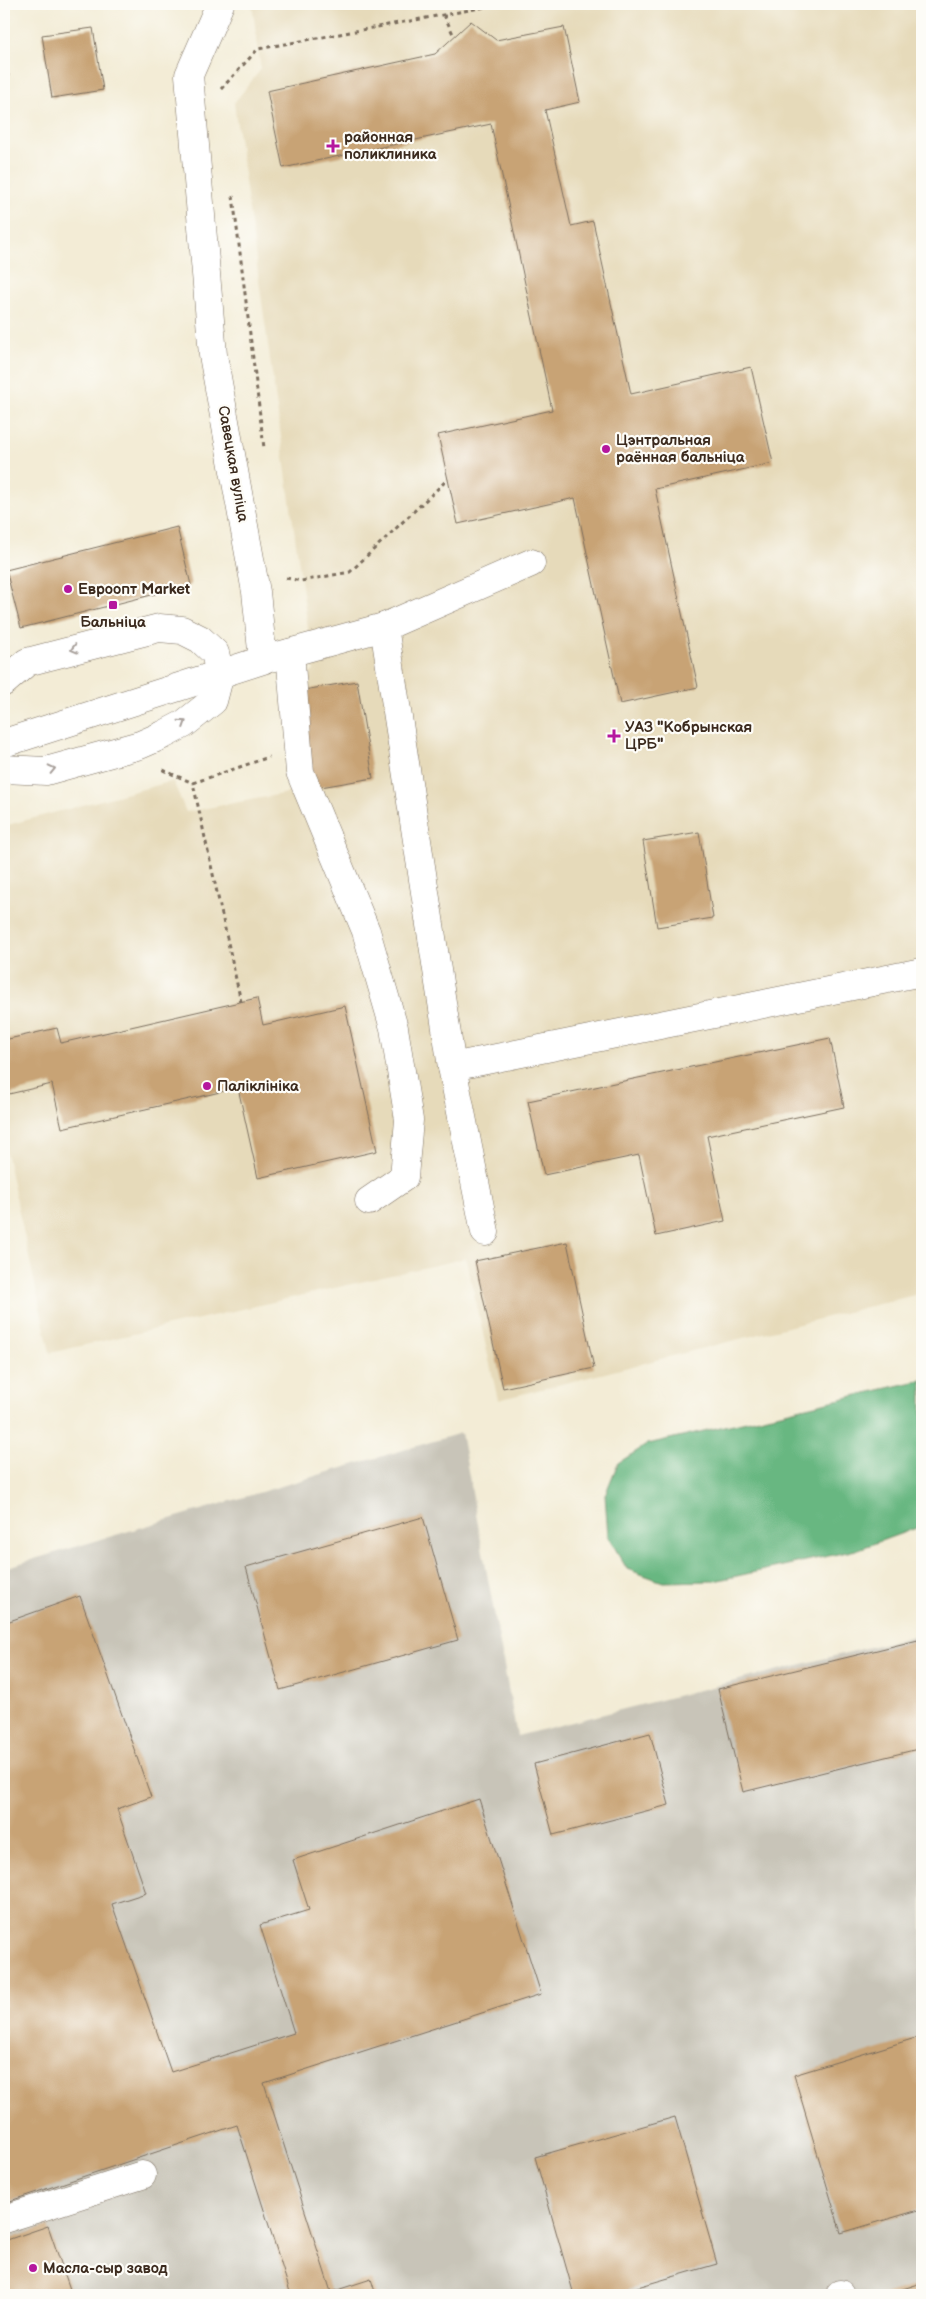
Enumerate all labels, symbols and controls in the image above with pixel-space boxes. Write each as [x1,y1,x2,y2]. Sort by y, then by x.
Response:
place label: районная поликлиника [344,128,437,164]
marker: районная поликлиника [326,139,340,153]
street label: Савецкая вуліца [213,404,253,524]
place label: Цэнтральная раённая бальніца [616,431,745,467]
marker: Цэнтральная раённая бальніца [600,443,612,455]
place label: Евроопт Market [78,580,190,599]
marker: Евроопт Market [62,583,74,595]
marker: Бальніца [107,599,119,611]
place label: Бальніца [80,613,146,632]
one-way arrow [70,643,78,654]
place label: УАЗ "Кобрынская ЦРБ" [625,718,752,754]
one-way arrow [178,720,187,730]
marker: УАЗ "Кобрынская ЦРБ" [607,729,621,743]
one-way arrow [48,764,57,775]
place label: Паліклініка [217,1077,299,1096]
marker: Паліклініка [201,1080,213,1092]
place label: Масла-сыр завод [43,2259,168,2278]
marker: Масла-сыр завод [27,2262,39,2274]

